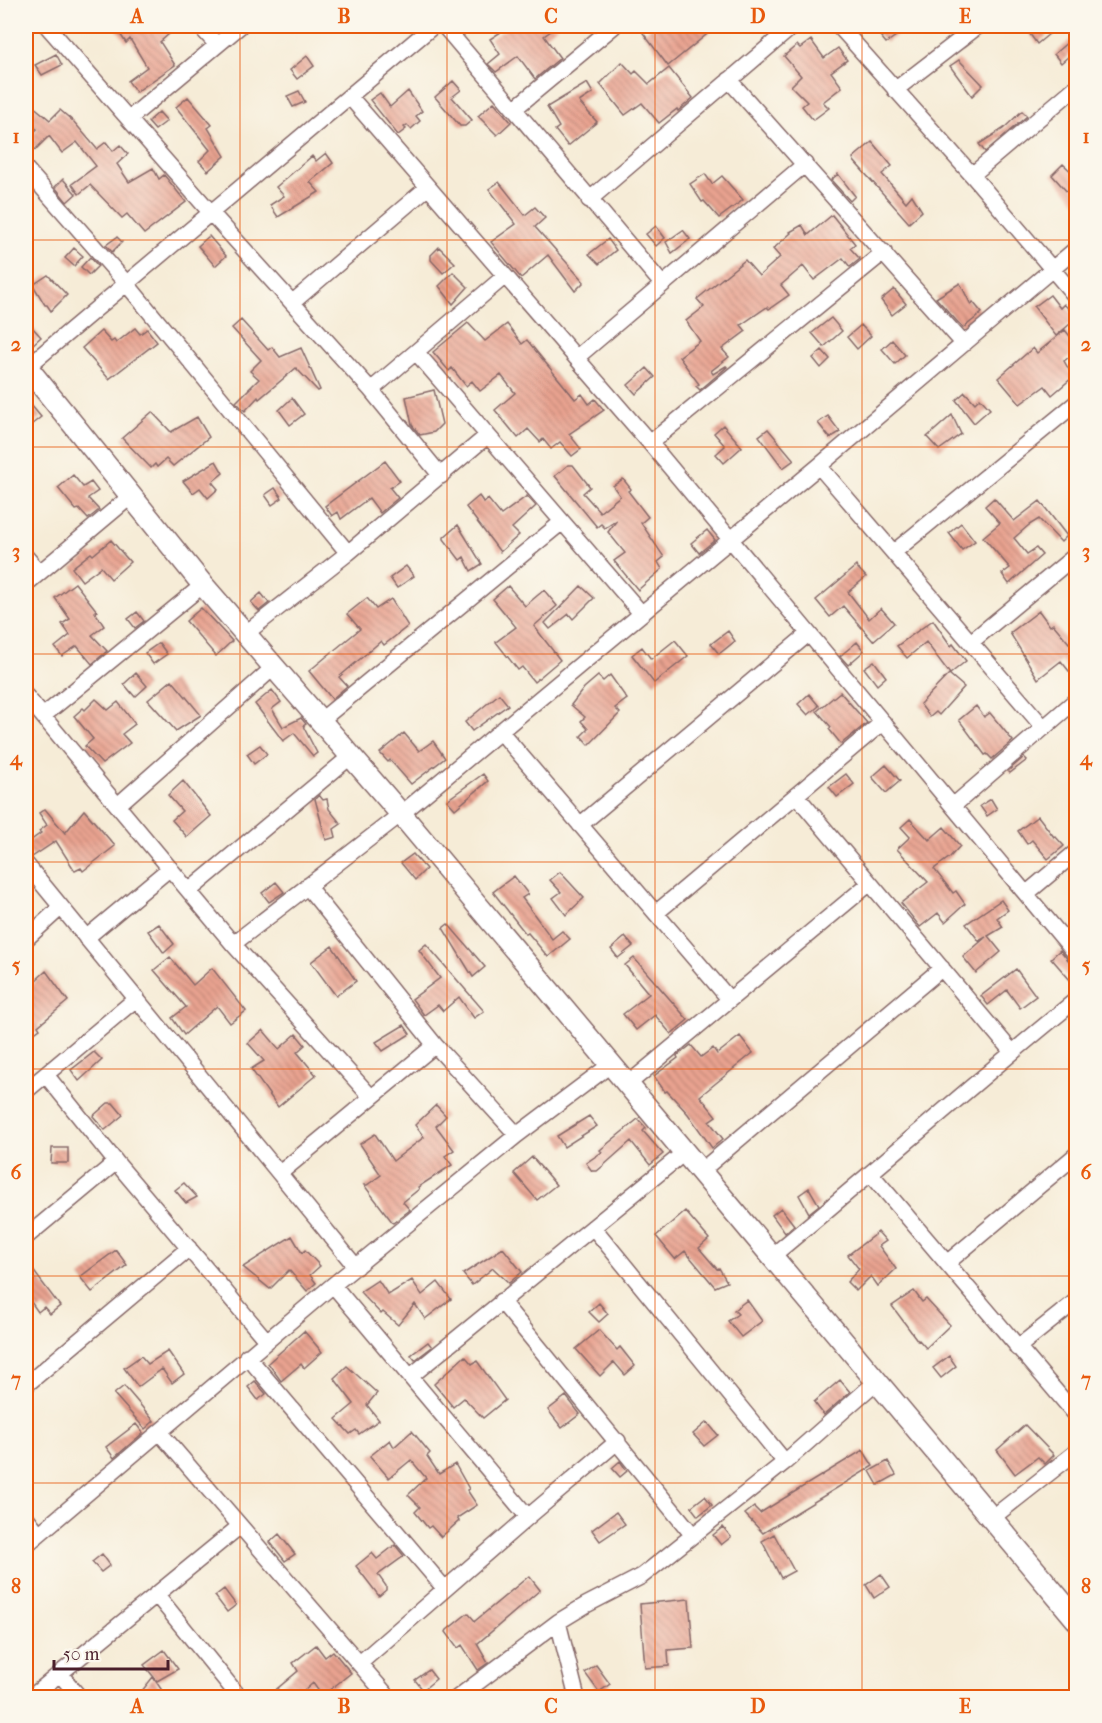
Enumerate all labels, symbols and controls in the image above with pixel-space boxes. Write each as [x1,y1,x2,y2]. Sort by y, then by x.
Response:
text: A [129,5,145,28]
text: B [337,5,351,28]
text: C [544,5,558,28]
text: D [750,5,766,28]
text: E [959,5,971,28]
text: 1 [12,125,20,148]
text: 1 [1082,125,1090,148]
text: 2 [11,333,21,356]
text: 2 [1081,333,1091,356]
text: 3 [12,540,20,563]
text: 3 [1082,540,1090,563]
text: 4 [9,747,23,771]
text: 4 [1079,747,1093,771]
text: 5 [12,954,21,977]
text: 5 [1082,954,1091,977]
text: 6 [11,1161,23,1184]
text: 6 [1081,1161,1093,1184]
text: 7 [10,1368,21,1391]
text: 7 [1080,1368,1091,1391]
text: 8 [11,1575,21,1598]
text: 8 [1081,1575,1091,1598]
scale bar [54,1633,168,1671]
text: 50 m [63,1644,100,1665]
text: A [129,1695,145,1718]
text: B [337,1695,351,1718]
text: C [544,1695,558,1718]
text: D [750,1695,766,1718]
text: E [959,1695,971,1718]

